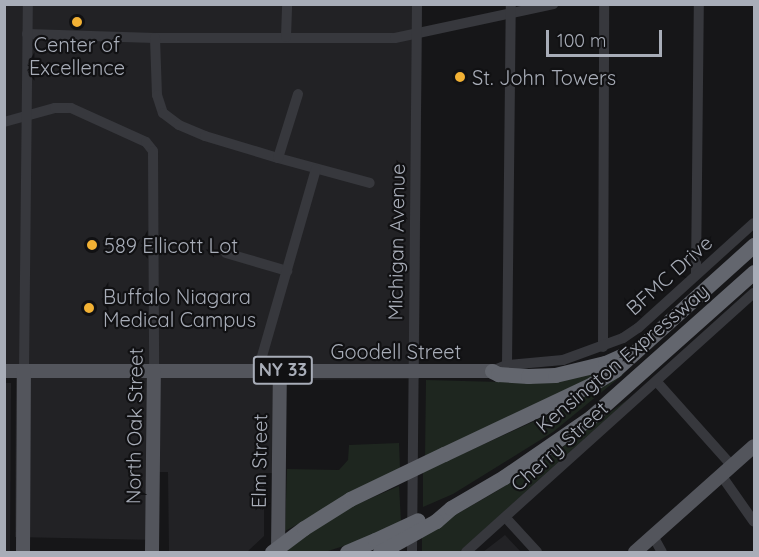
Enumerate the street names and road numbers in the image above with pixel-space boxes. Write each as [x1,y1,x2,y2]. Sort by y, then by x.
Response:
street label: Michigan Avenue [383,163,409,321]
street label: BFMC Drive [621,230,717,320]
street label: Kensington Expressway [531,279,713,437]
street label: Goodell Street [331,339,461,363]
street label: North Oak Street [121,348,147,504]
road number: NY 33 [252,355,314,385]
street label: Cherry Street [505,396,613,496]
street label: Elm Street [246,414,272,508]

